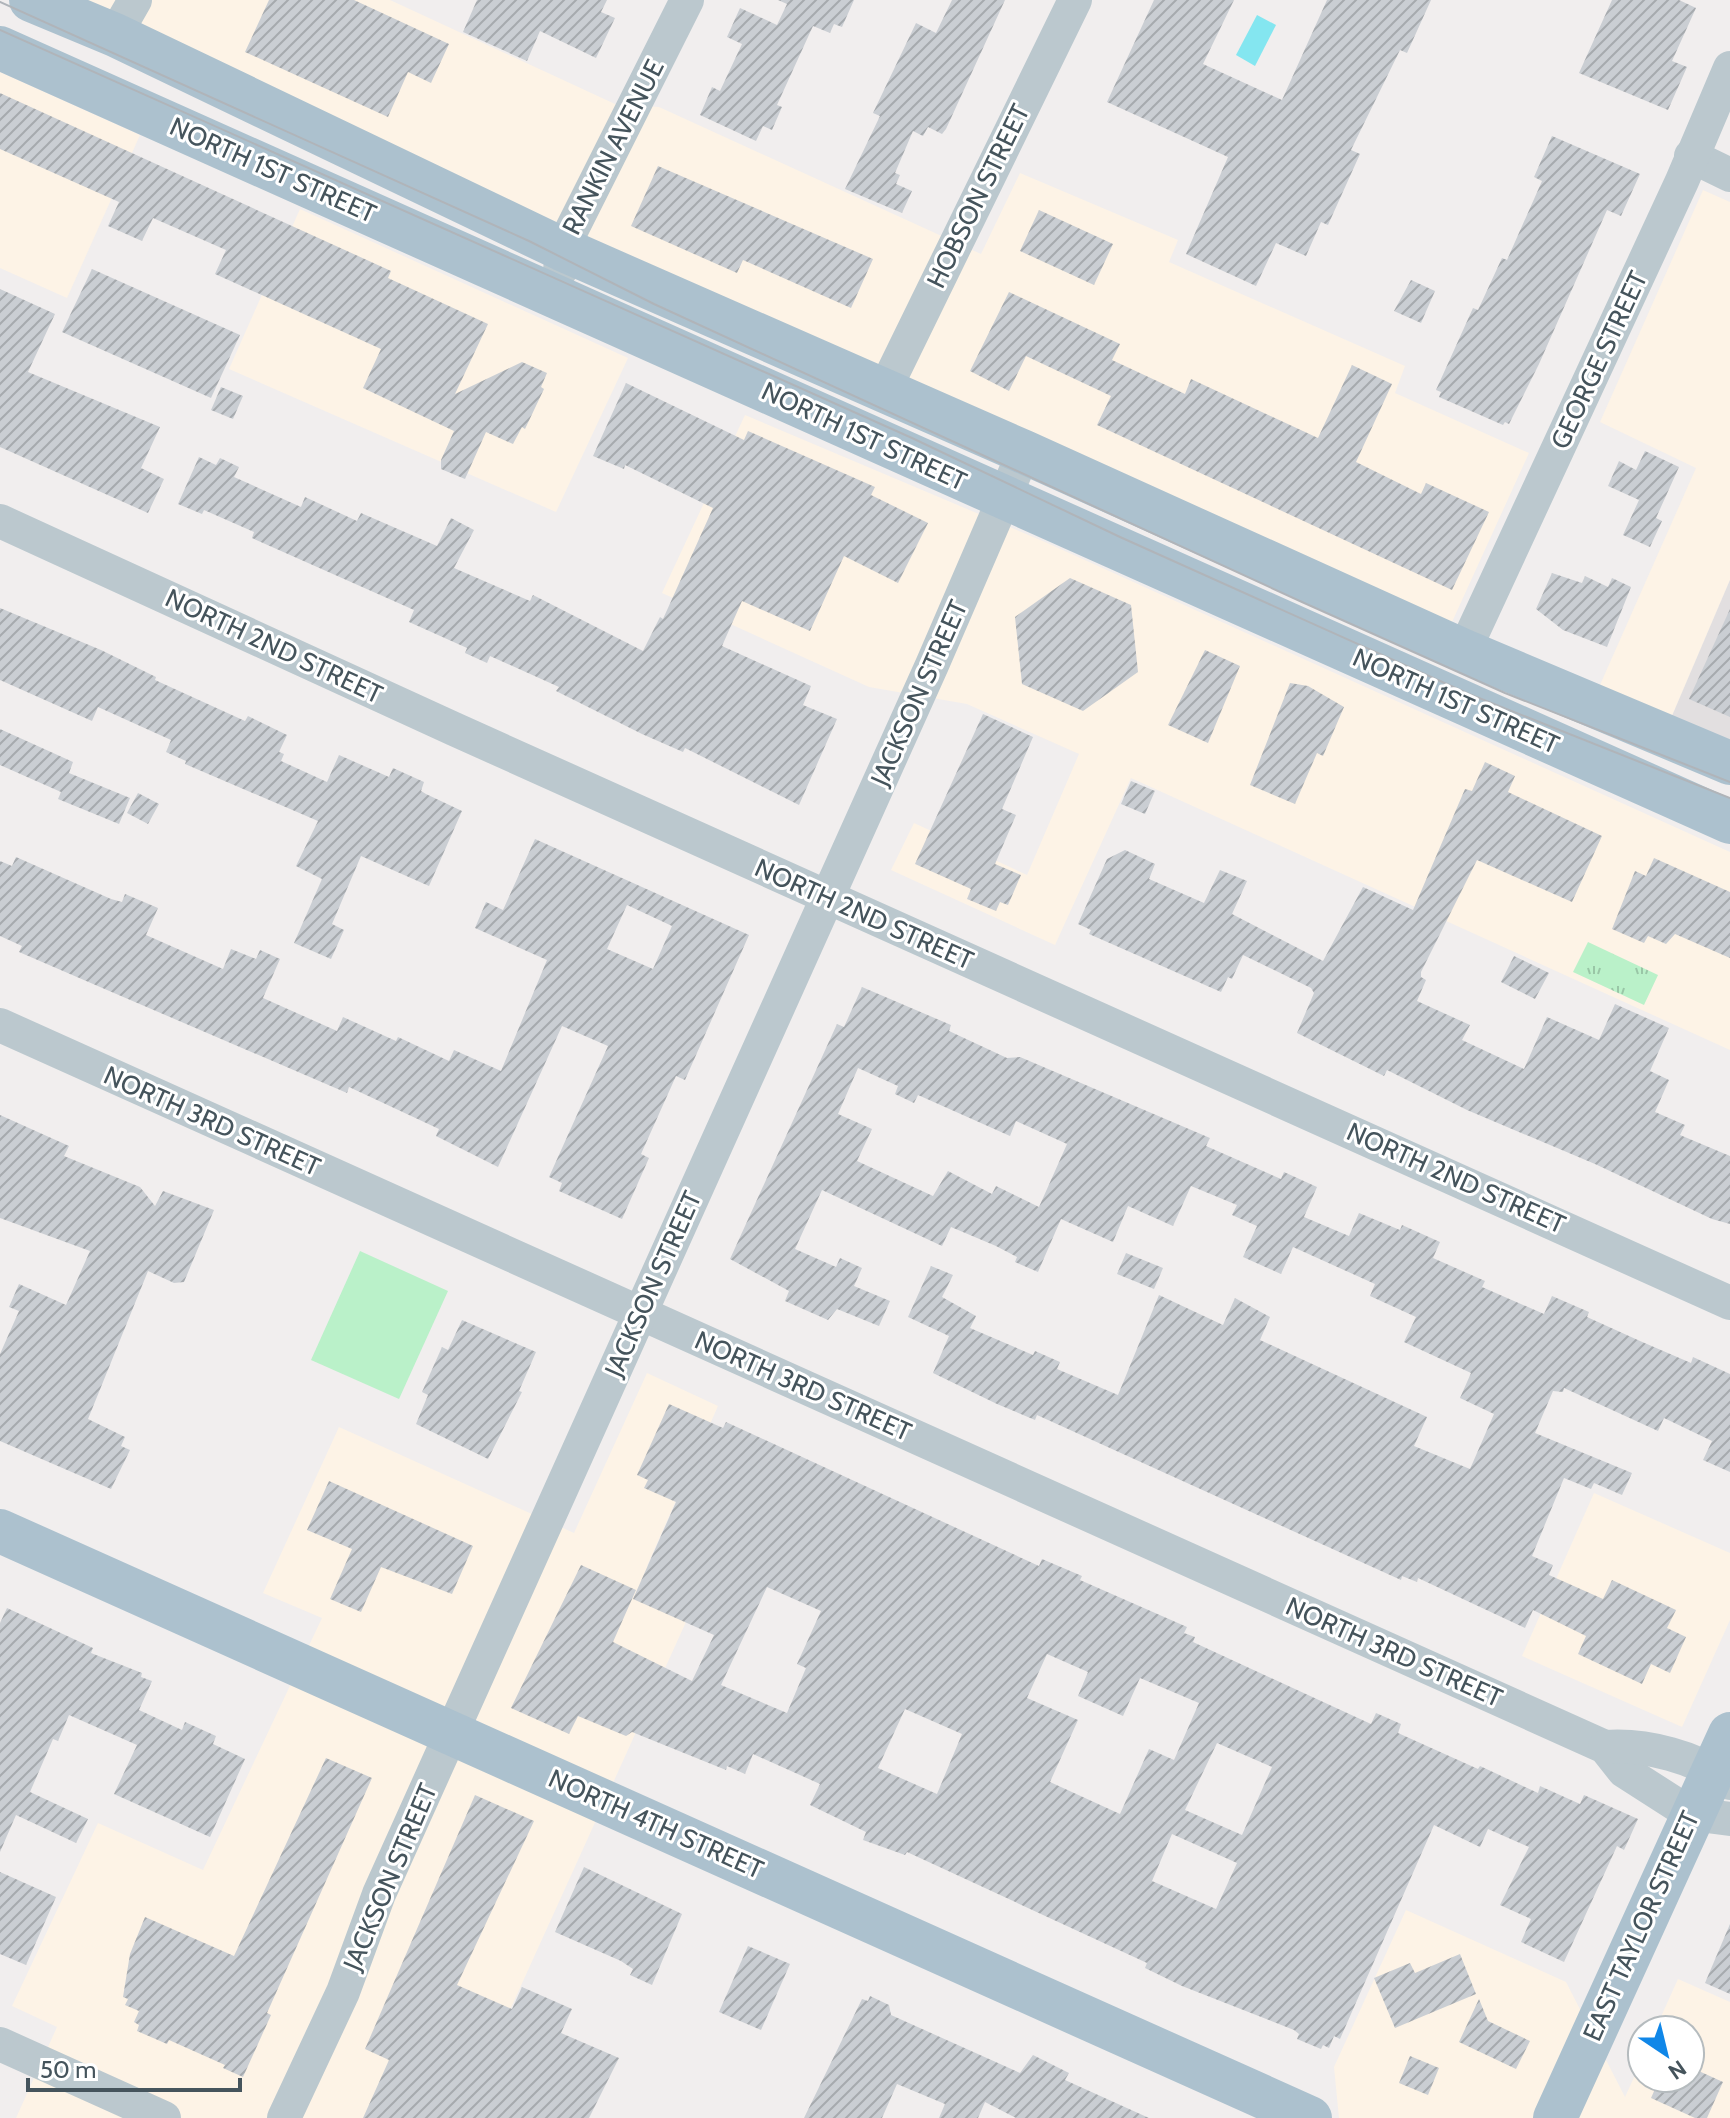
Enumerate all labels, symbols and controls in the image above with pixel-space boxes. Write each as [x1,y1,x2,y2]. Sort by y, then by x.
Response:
street label: RANKIN AVENUE [555,54,671,240]
street label: HOBSON STREET [920,99,1036,293]
street label: NORTH 1ST STREET [165,110,381,230]
street label: GEORGE STREET [1544,266,1654,454]
street label: NORTH 1ST STREET [756,374,972,498]
street label: NORTH 2ND STREET [160,582,388,710]
street label: JACKSON STREET [863,595,974,792]
street label: NORTH 1ST STREET [1348,641,1564,761]
street label: NORTH 2ND STREET [750,851,978,977]
street label: NORTH 3RD STREET [99,1059,325,1183]
street label: NORTH 2ND STREET [1342,1115,1570,1241]
street label: JACKSON STREET [597,1186,708,1383]
street label: NORTH 3RD STREET [690,1324,916,1448]
street label: NORTH 3RD STREET [1281,1590,1507,1714]
street label: NORTH 4TH STREET [544,1762,768,1886]
street label: JACKSON STREET [336,1779,444,1976]
street label: EAST TAYLOR STREET [1576,1806,1706,2046]
north arrow [1626,2014,1706,2094]
scale bar [28,2042,240,2092]
text: N [1663,2054,1691,2085]
text: 50 m [40,2055,96,2084]

